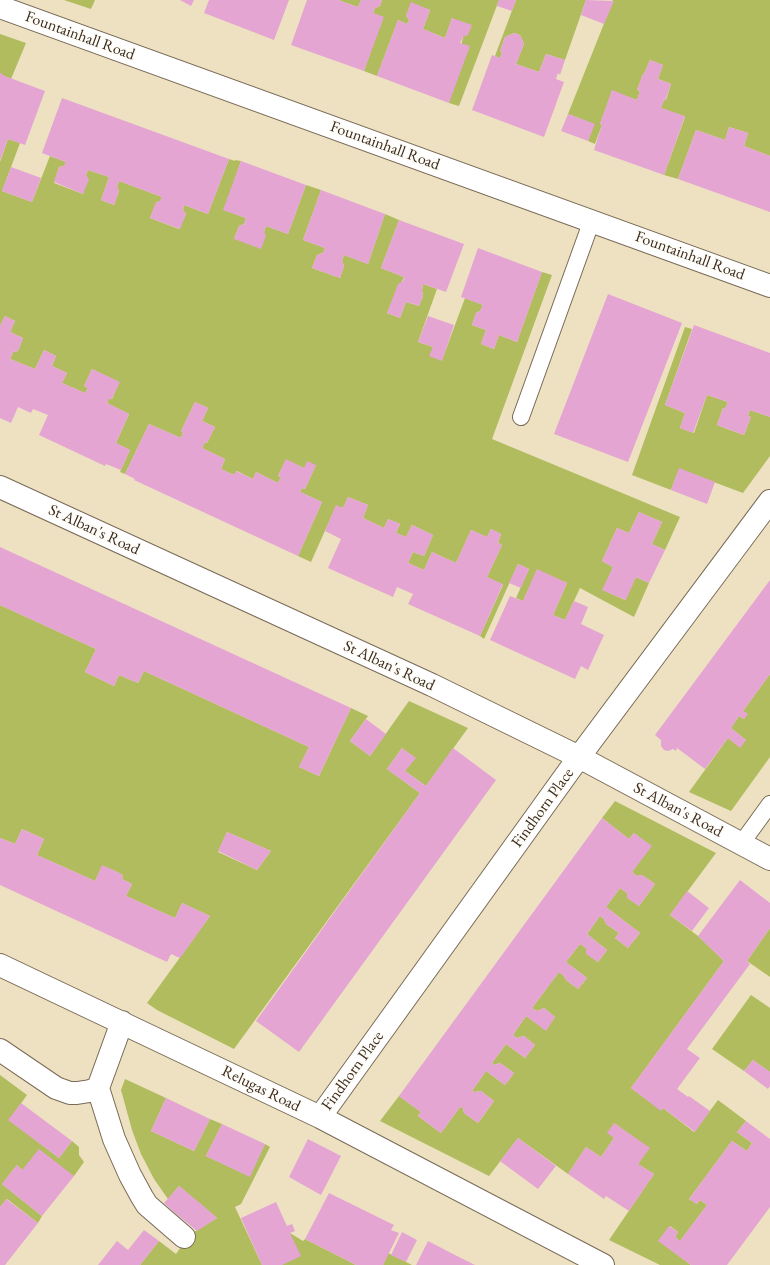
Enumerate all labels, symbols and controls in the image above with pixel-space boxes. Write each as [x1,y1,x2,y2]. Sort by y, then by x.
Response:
street label: Fountainhall Road [23,7,137,65]
street label: Fountainhall Road [328,117,442,175]
street label: Fountainhall Road [633,227,747,285]
street label: St Alban's Road [45,501,143,559]
street label: St Alban's Road [340,637,438,695]
street label: Findhorn Place [508,765,578,851]
street label: St Alban's Road [630,778,726,842]
street label: Findhorn Place [318,1028,388,1114]
street label: Relugas Road [219,1062,303,1116]

